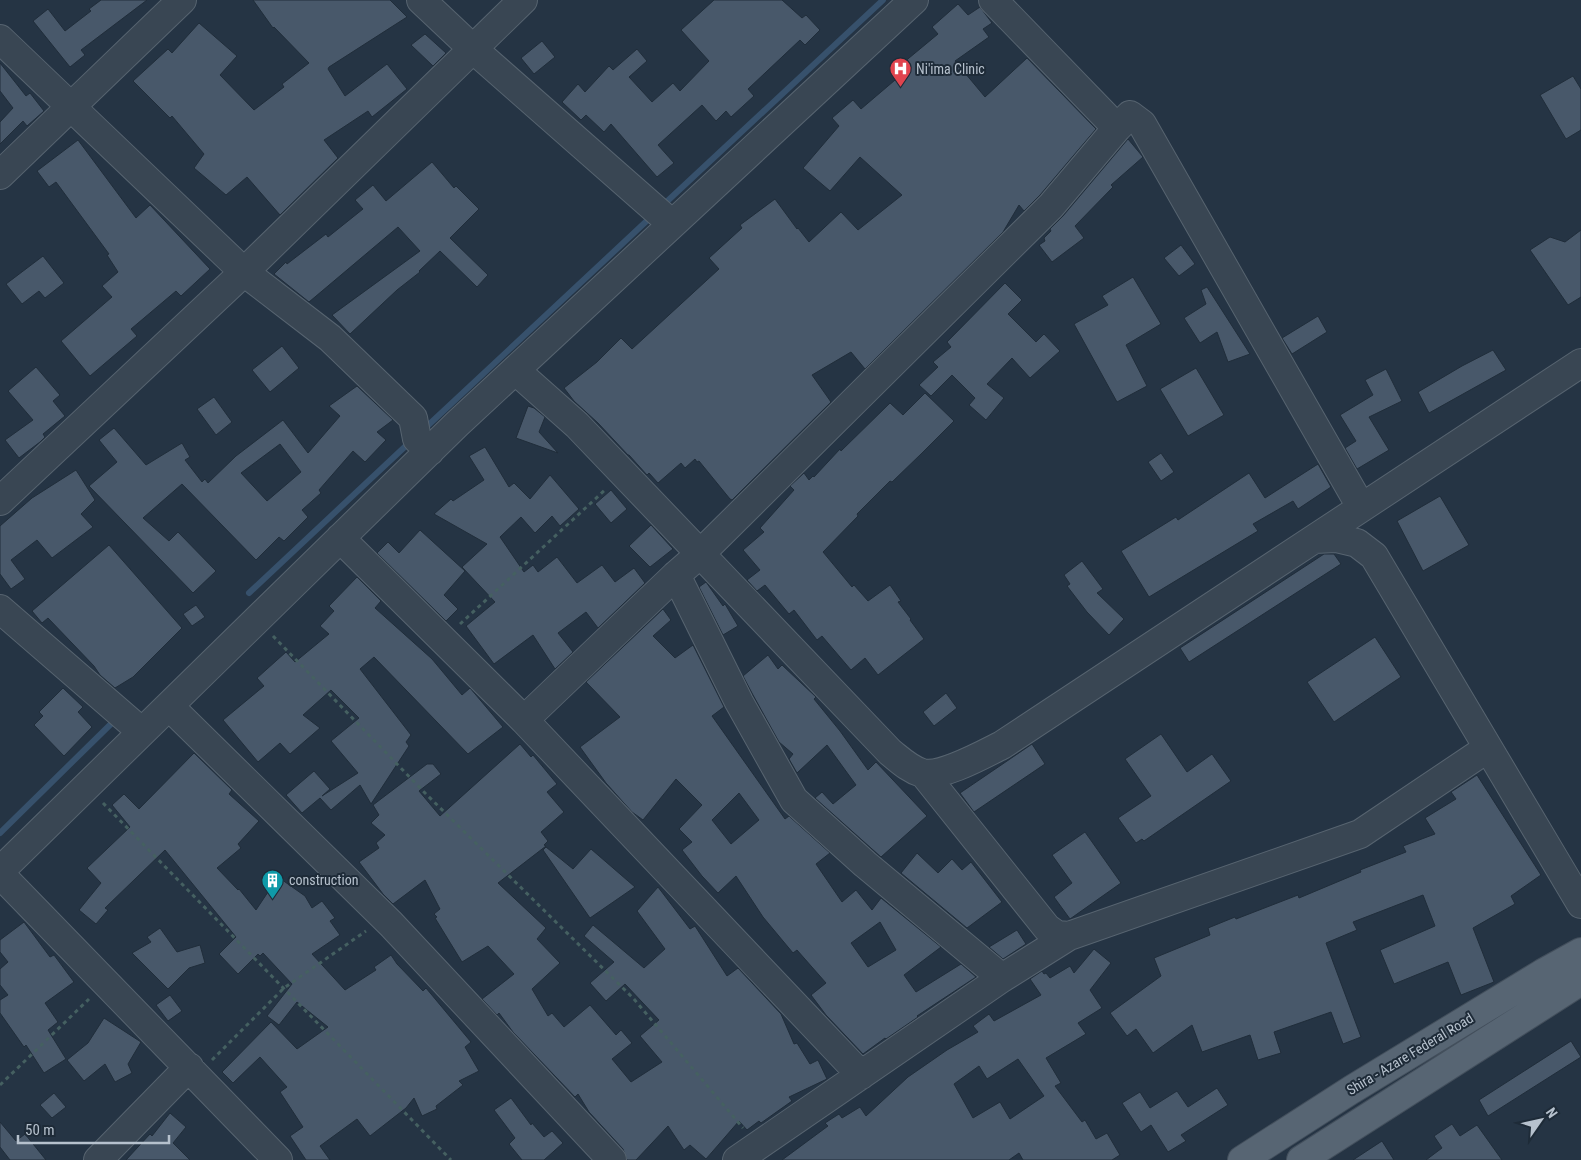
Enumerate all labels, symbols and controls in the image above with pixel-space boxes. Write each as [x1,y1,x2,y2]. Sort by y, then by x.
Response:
hospital icon: Ni'ima Clinic [888,57,912,88]
place label: Ni'ima Clinic [916,61,985,77]
building icon: construction [261,868,285,899]
place label: construction [289,872,358,888]
street label: Shira - Azare Federal Road [1344,1010,1476,1098]
north arrow [1516,1095,1566,1145]
text: N [1543,1105,1561,1121]
scale bar [18,1112,169,1144]
text: 50 m [25,1121,55,1139]

